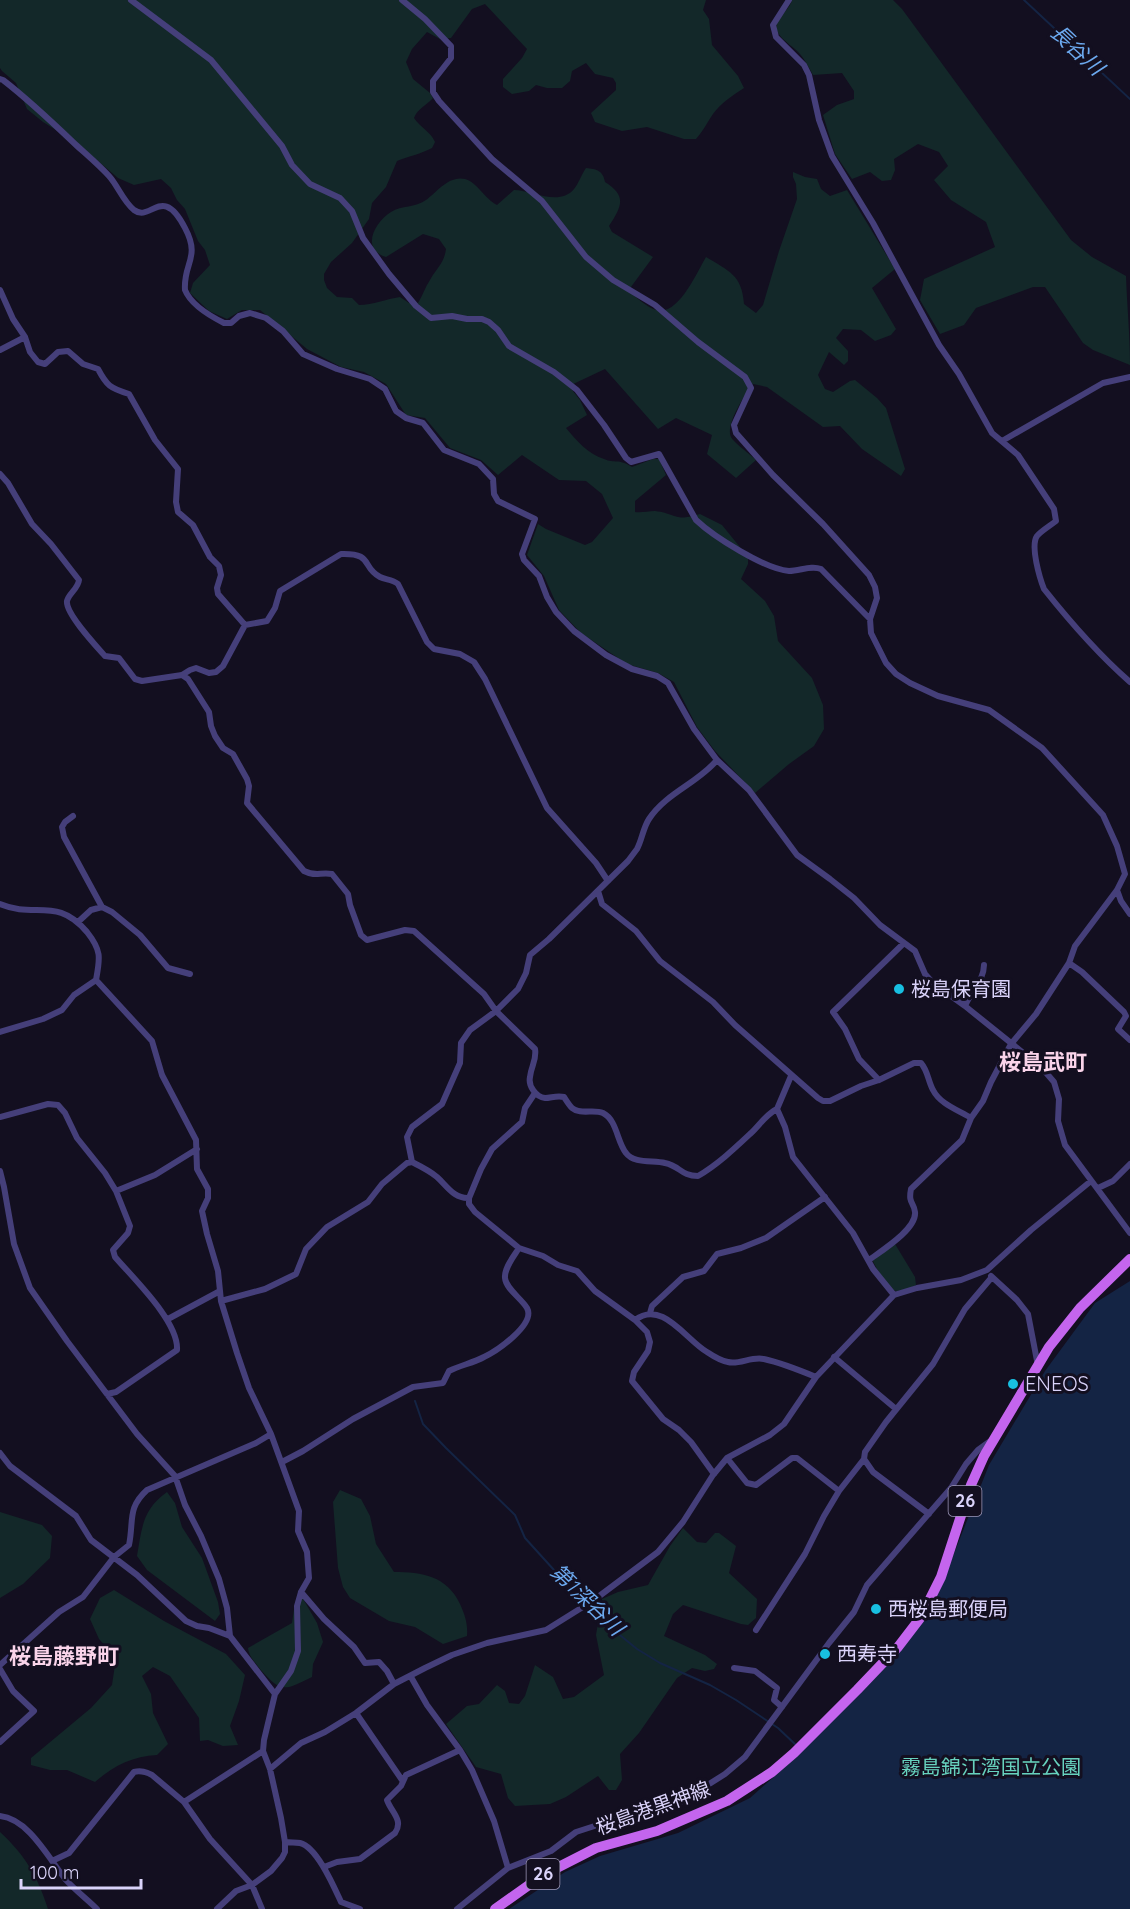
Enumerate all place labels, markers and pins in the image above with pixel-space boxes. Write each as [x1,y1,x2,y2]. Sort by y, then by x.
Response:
place label: 桜島保育園 [911,976,1011,1001]
marker: 桜島保育園 [892,982,906,996]
place label: ENEOS [1025,1371,1089,1396]
marker: ENEOS [1006,1377,1020,1391]
place label: 西桜島郵便局 [888,1596,1008,1621]
marker: 西桜島郵便局 [869,1602,883,1616]
place label: 西寿寺 [837,1641,897,1666]
marker: 西寿寺 [818,1647,832,1661]

